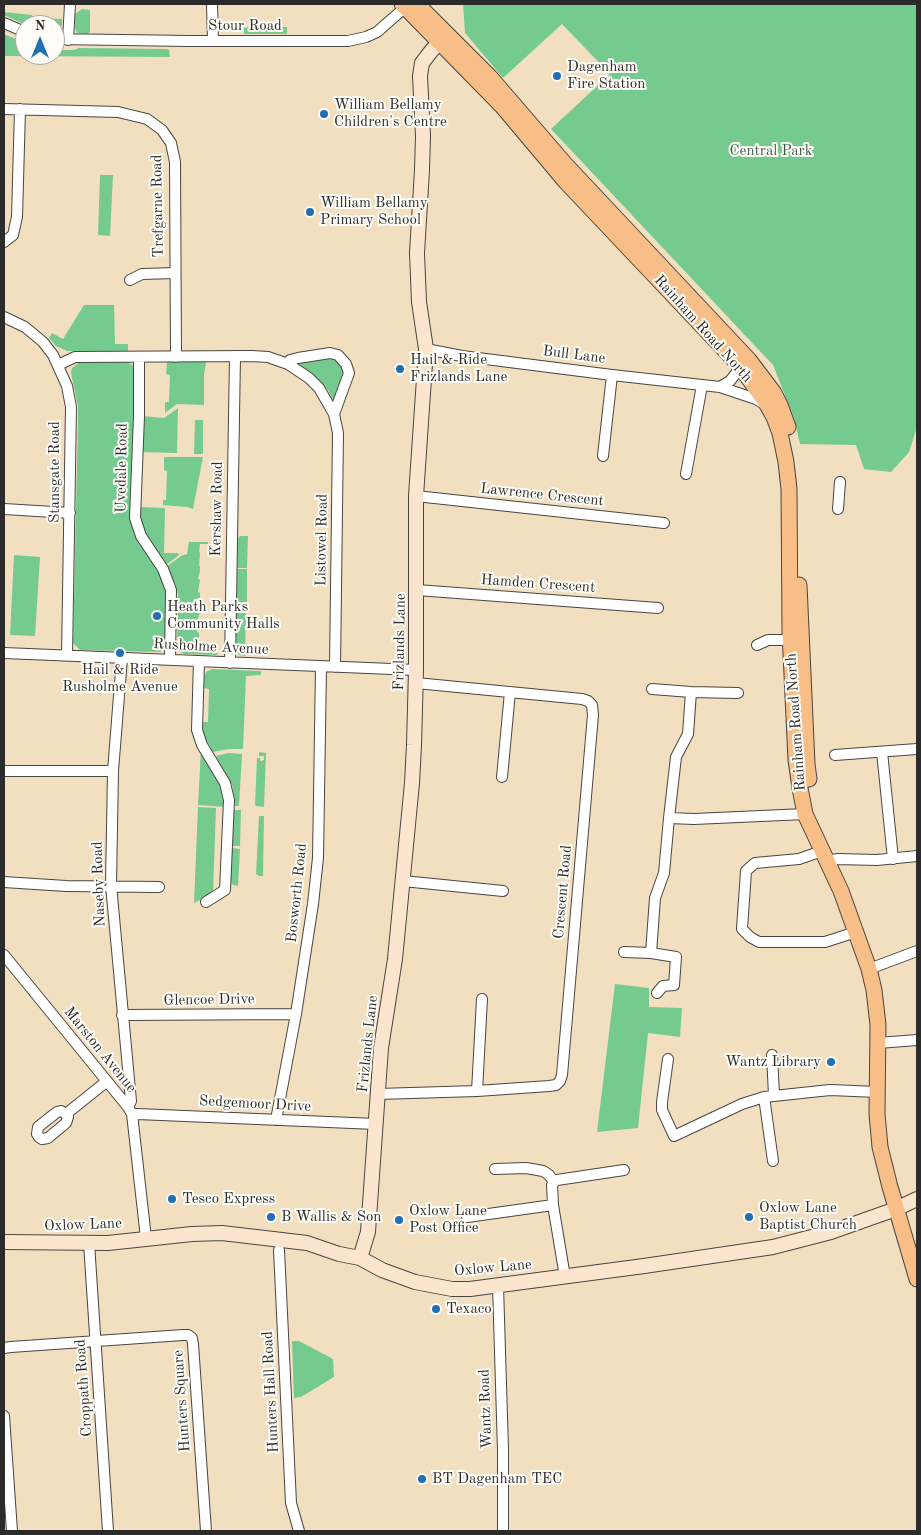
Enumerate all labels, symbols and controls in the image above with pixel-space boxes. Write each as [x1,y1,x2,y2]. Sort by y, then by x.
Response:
north arrow [15,15,65,65]
street label: Stour Road [208,17,282,35]
text: N [35,19,45,33]
place label: Dagenham Fire Station [567,58,645,93]
marker: Dagenham Fire Station [551,70,563,82]
place label: William Bellamy Children's Centre [334,96,447,131]
marker: William Bellamy Children's Centre [318,108,330,120]
park label: Central Park [729,142,813,160]
street label: Trefgarne Road [148,154,168,258]
place label: William Bellamy Primary School [320,194,428,229]
marker: William Bellamy Primary School [304,206,316,218]
street label: Rainham Road North [650,272,756,386]
street label: Bull Lane [542,342,606,368]
place label: Hail & Ride Frizlands Lane [410,351,507,386]
marker: Hail & Ride Frizlands Lane [394,363,406,375]
street label: Stansgate Road [46,421,64,523]
street label: Uvedale Road [112,423,132,513]
street label: Kershaw Road [207,461,227,557]
street label: Lawrence Crescent [479,480,605,510]
street label: Listowel Road [312,494,332,586]
street label: Hamden Crescent [480,571,596,597]
street label: Frizlands Lane [390,593,410,691]
place label: Heath Parks Community Halls [167,598,280,633]
marker: Heath Parks Community Halls [151,610,163,622]
street label: Rusholme Avenue [153,635,269,659]
marker: Hail & Ride Rusholme Avenue [114,647,126,659]
street label: Rainham Road North [782,652,810,792]
place label: Hail & Ride Rusholme Avenue [62,661,178,696]
street label: Naseby Road [89,841,109,927]
street label: Bosworth Road [283,842,311,944]
street label: Crescent Road [550,844,576,940]
street label: Glencoe Drive [163,990,255,1010]
street label: Frizlands Lane [354,995,382,1093]
street label: Marston Avenue [60,1003,140,1097]
place label: Wantz Library [725,1053,821,1071]
marker: Wantz Library [825,1056,837,1068]
street label: Sedgemoor Drive [199,1092,311,1116]
place label: Tesco Express [182,1190,275,1208]
marker: Tesco Express [166,1193,178,1205]
place label: Oxlow Lane Baptist Church [759,1199,857,1234]
place label: Oxlow Lane Post Office [409,1202,487,1237]
place label: B Wallis & Son [281,1208,381,1226]
marker: B Wallis & Son [265,1211,277,1223]
marker: Oxlow Lane Baptist Church [743,1211,755,1223]
marker: Oxlow Lane Post Office [393,1214,405,1226]
street label: Oxlow Lane [44,1215,122,1235]
street label: Oxlow Lane [453,1256,533,1280]
place label: Texaco [446,1300,492,1318]
marker: Texaco [430,1303,442,1315]
street label: Hunters Hall Road [259,1331,283,1453]
street label: Croppath Road [72,1339,96,1437]
street label: Hunters Square [169,1349,195,1453]
street label: Wantz Road [476,1369,496,1449]
place label: BT Dagenham TEC [432,1470,562,1488]
marker: BT Dagenham TEC [416,1473,428,1485]

